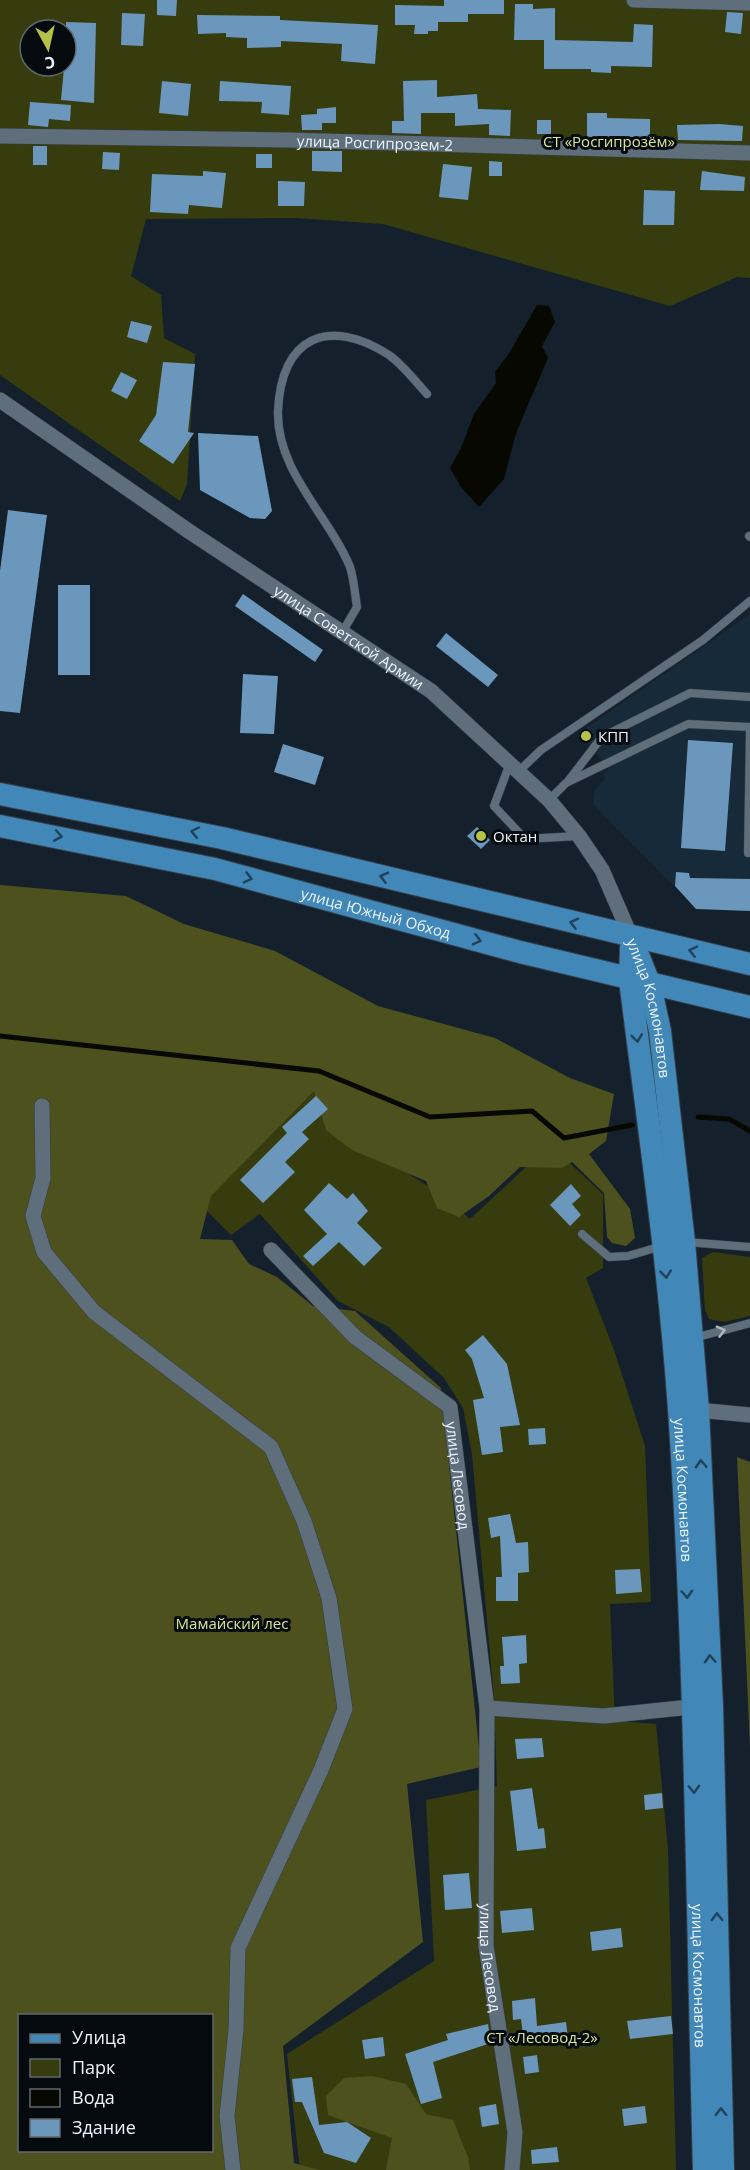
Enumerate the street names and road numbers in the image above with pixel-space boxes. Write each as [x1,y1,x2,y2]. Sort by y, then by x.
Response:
street label: улица Росгипрозем-2 [297,130,453,155]
street label: улица Советской Армии [270,580,428,694]
street label: улица Южный Обход [299,883,453,943]
street label: улица Космонавтов [622,935,675,1079]
street label: улица Космонавтов [670,1418,697,1562]
street label: улица Лесовод [442,1420,475,1531]
street label: улица Лесовод [476,1904,506,2014]
street label: улица Космонавтов [688,1904,711,2048]

